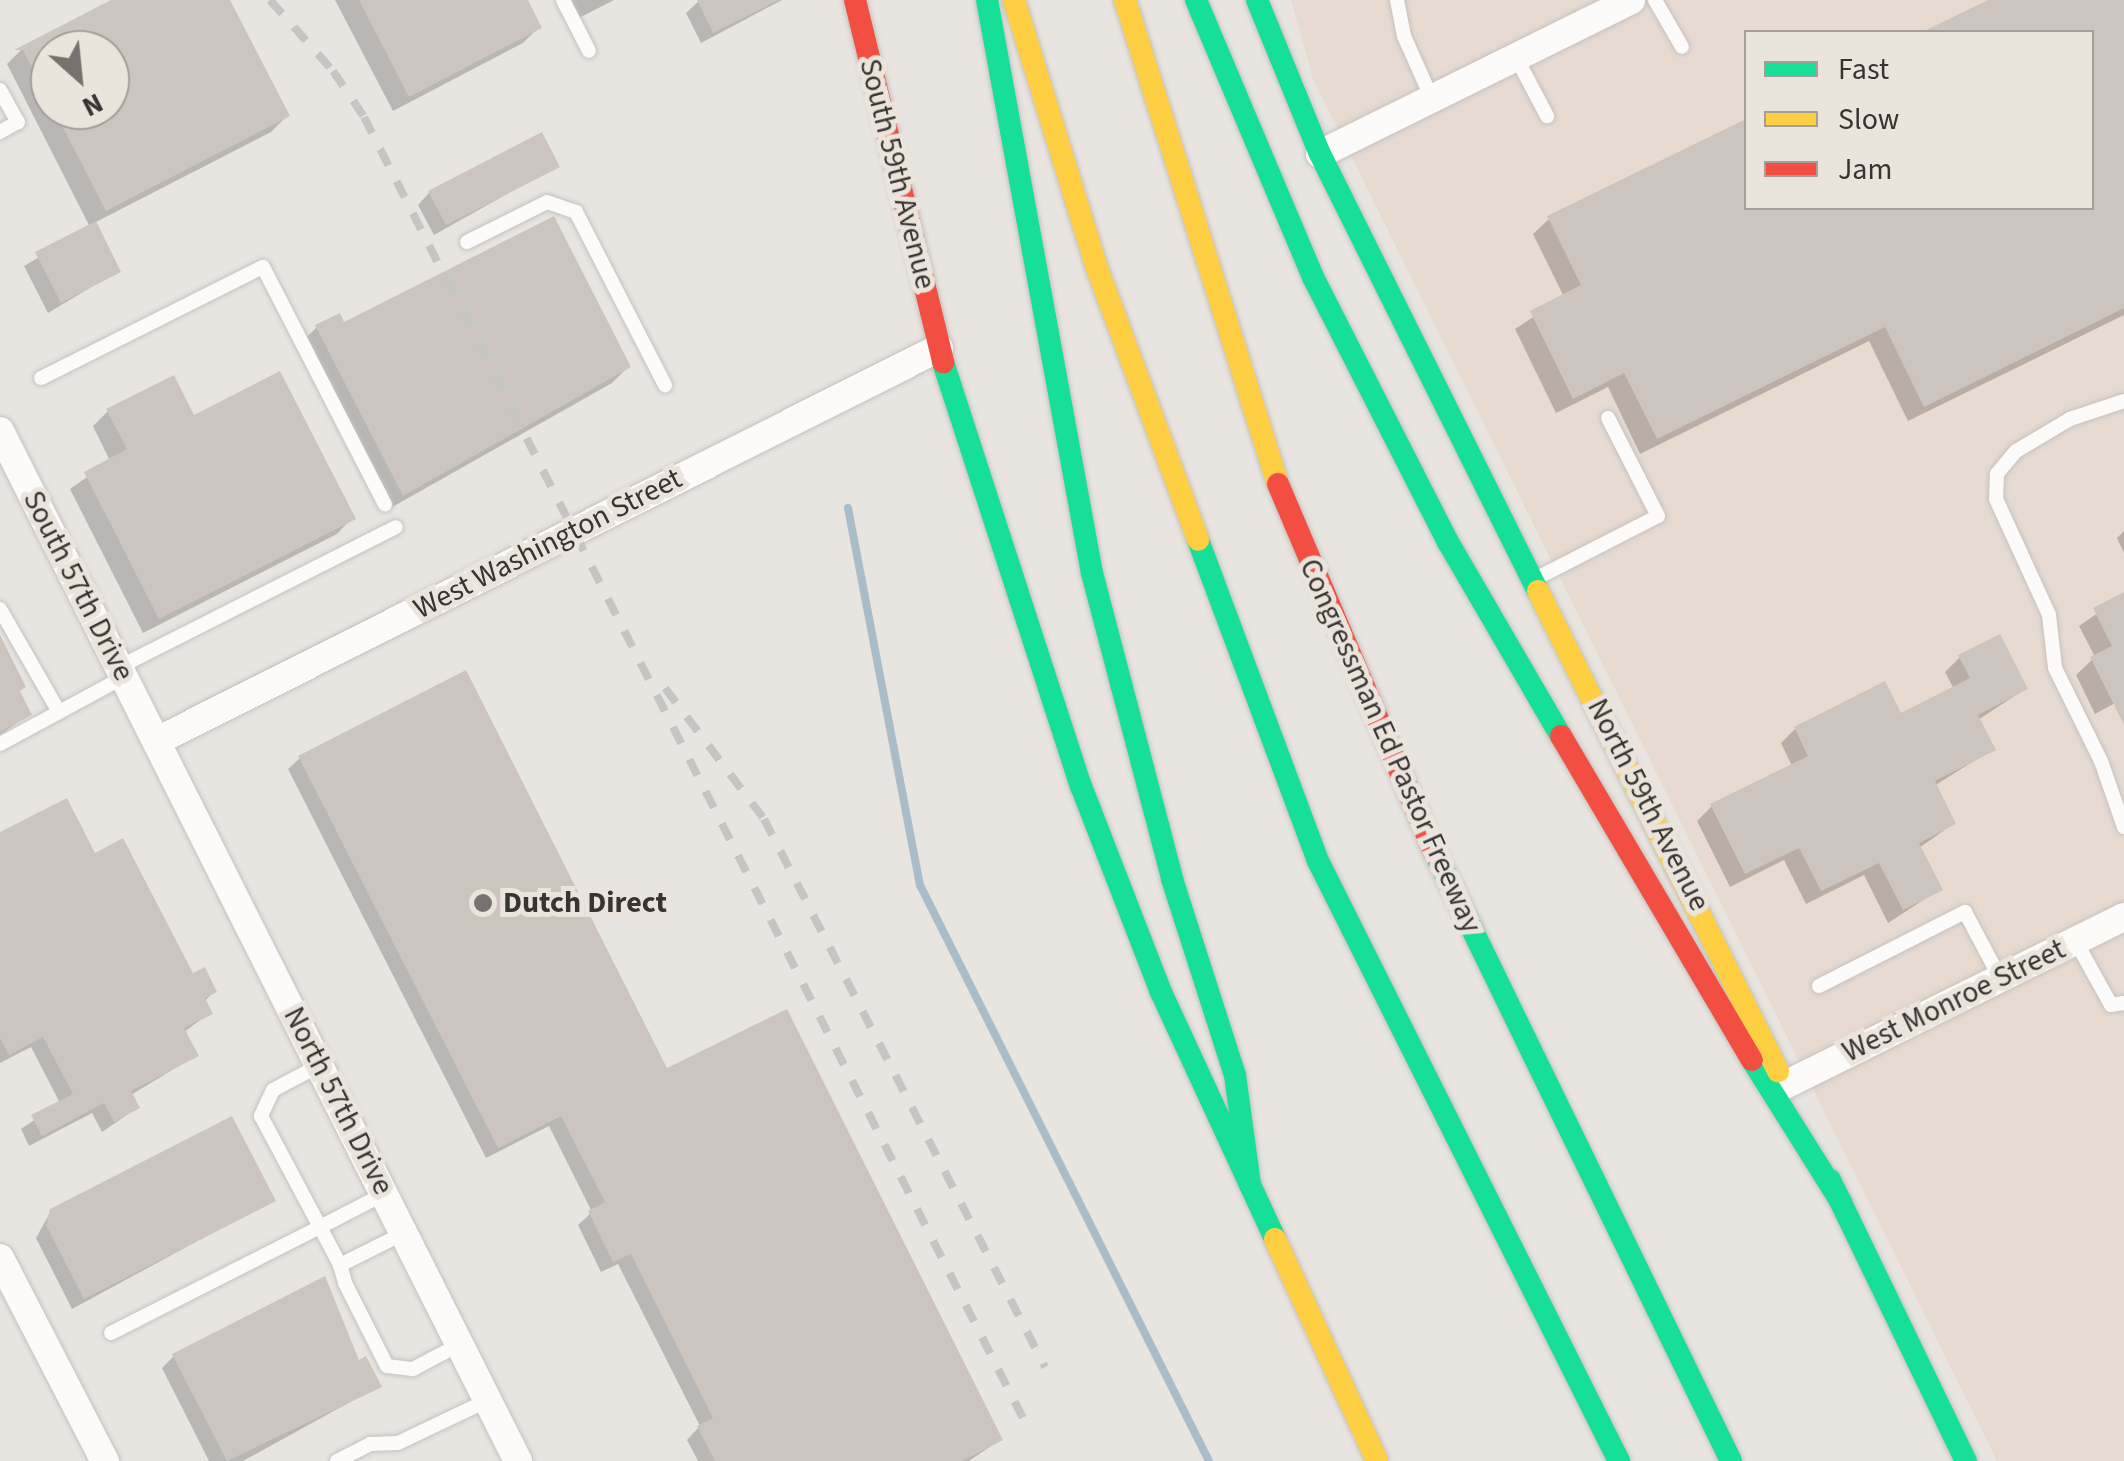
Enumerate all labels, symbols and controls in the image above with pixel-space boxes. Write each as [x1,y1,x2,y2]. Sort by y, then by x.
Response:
north arrow [30,30,130,130]
legend [1744,30,2094,210]
text: Fast [1838,48,1889,91]
street label: South 59th Avenue [851,55,943,293]
text: N [75,83,110,127]
text: Slow [1838,98,1899,141]
text: Jam [1838,148,1892,191]
street label: West Washington Street [408,461,688,627]
street label: South 57th Drive [15,485,141,687]
street label: Congressman Ed Pastor Freeway [1291,553,1489,939]
street label: North 59th Avenue [1579,693,1717,917]
place label: Dutch Direct [503,885,667,921]
marker: Dutch Direct [472,892,494,914]
street label: West Monroe Street [1837,931,2071,1071]
street label: North 57th Drive [275,1001,401,1201]

